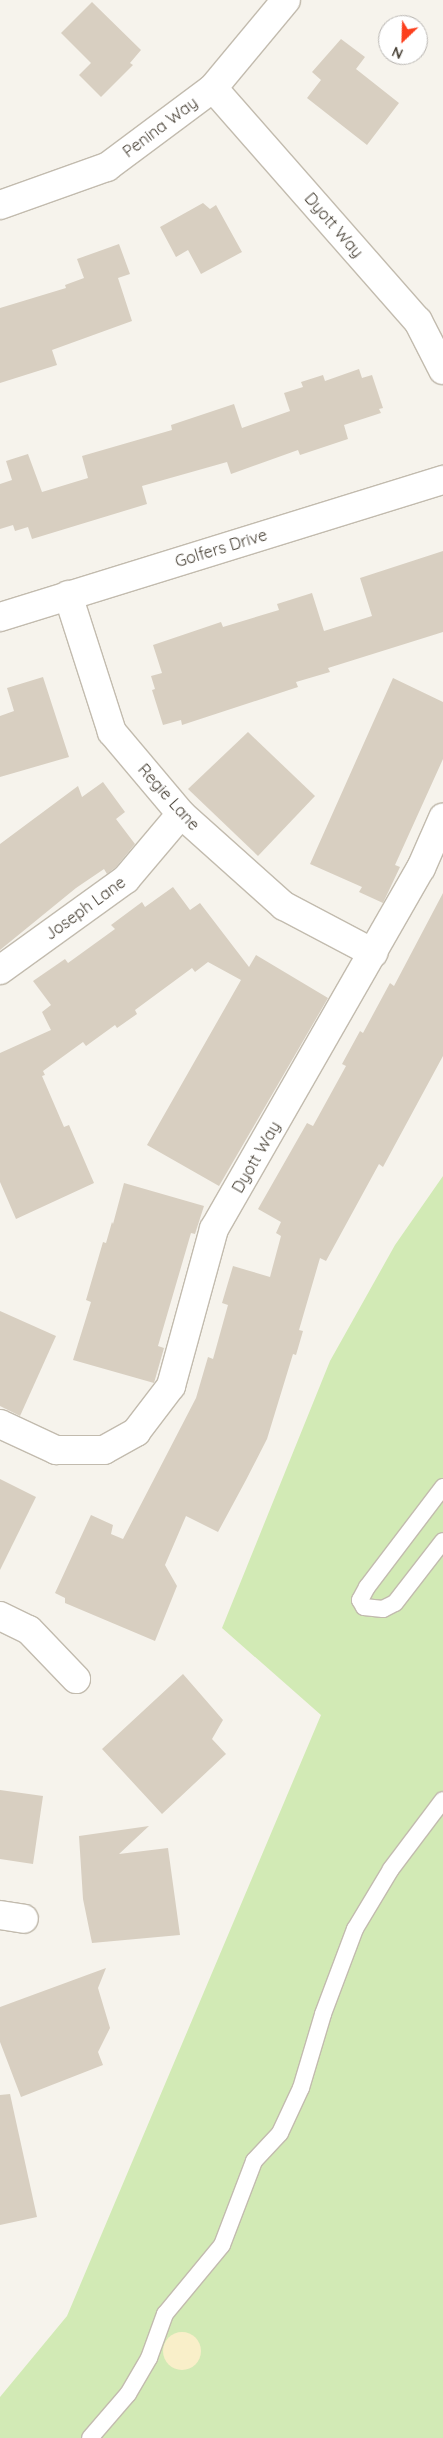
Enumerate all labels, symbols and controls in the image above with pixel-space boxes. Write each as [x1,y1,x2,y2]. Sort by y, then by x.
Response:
north arrow [378,15,428,65]
text: N [389,42,406,63]
street label: Penina Way [119,93,201,161]
street label: Dyott Way [301,189,367,261]
street label: Golfers Drive [173,525,269,571]
street label: Regie Lane [134,760,204,834]
street label: Joseph Lane [41,872,129,944]
street label: Dyott Way [228,1118,284,1196]

